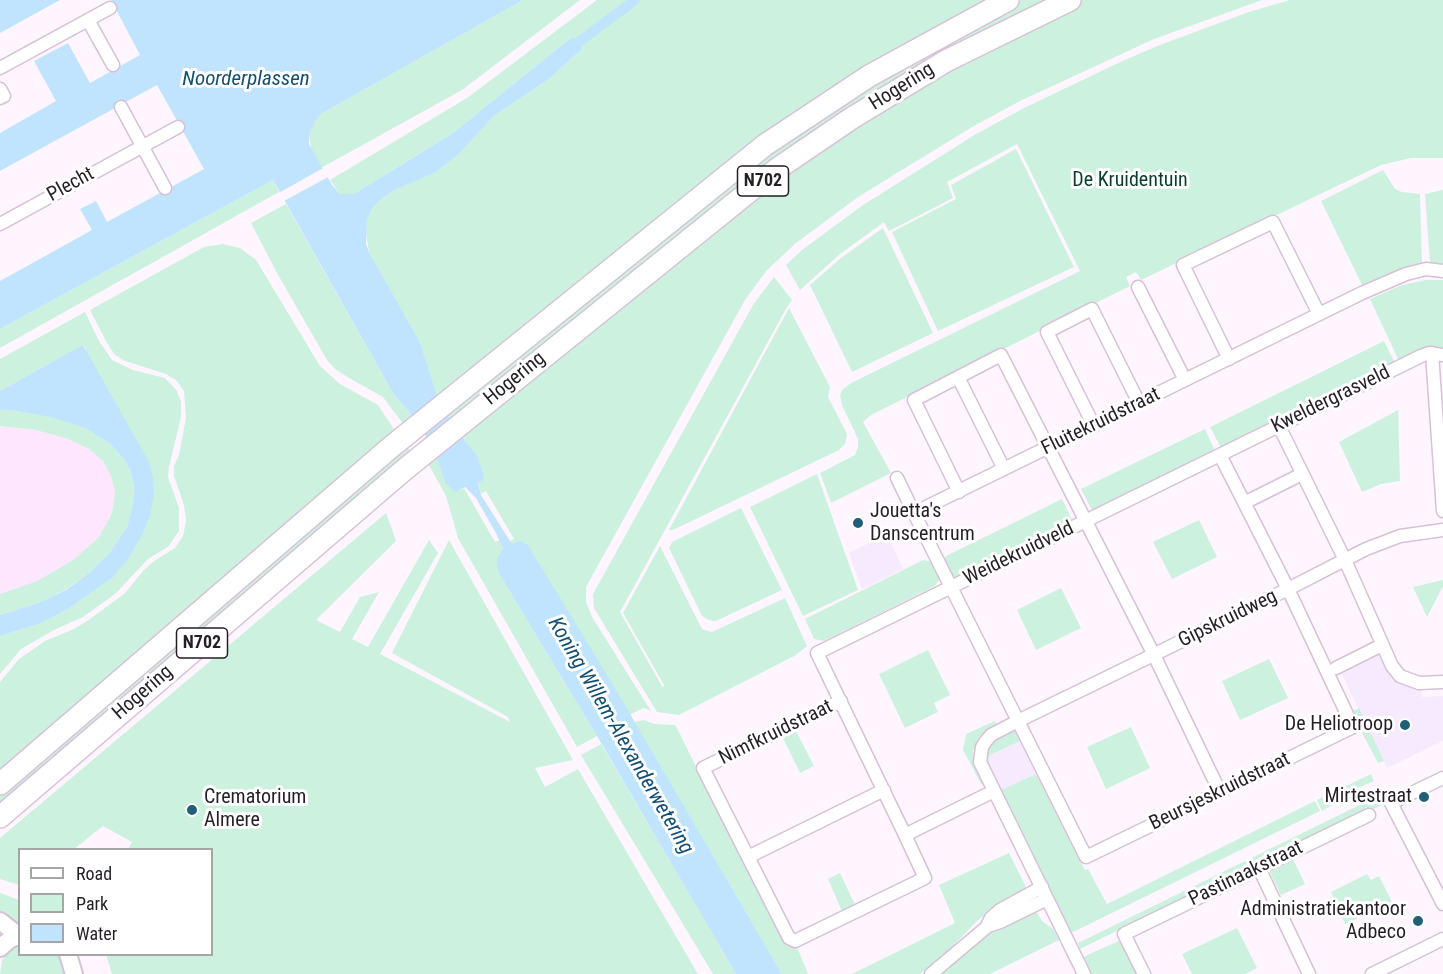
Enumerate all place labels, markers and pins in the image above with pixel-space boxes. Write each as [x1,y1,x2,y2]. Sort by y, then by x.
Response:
place label: Jouetta's Danscentrum [870,500,975,547]
marker: Jouetta's Danscentrum [851,516,865,530]
place label: De Heliotroop [1285,713,1393,737]
marker: De Heliotroop [1398,718,1412,732]
place label: Mirtestraat [1325,785,1412,809]
place label: Crematorium Almere [204,786,306,833]
marker: Mirtestraat [1417,790,1431,804]
marker: Crematorium Almere [185,803,199,817]
place label: Administratiekantoor Adbeco [1240,898,1406,945]
marker: Administratiekantoor Adbeco [1411,914,1425,928]

